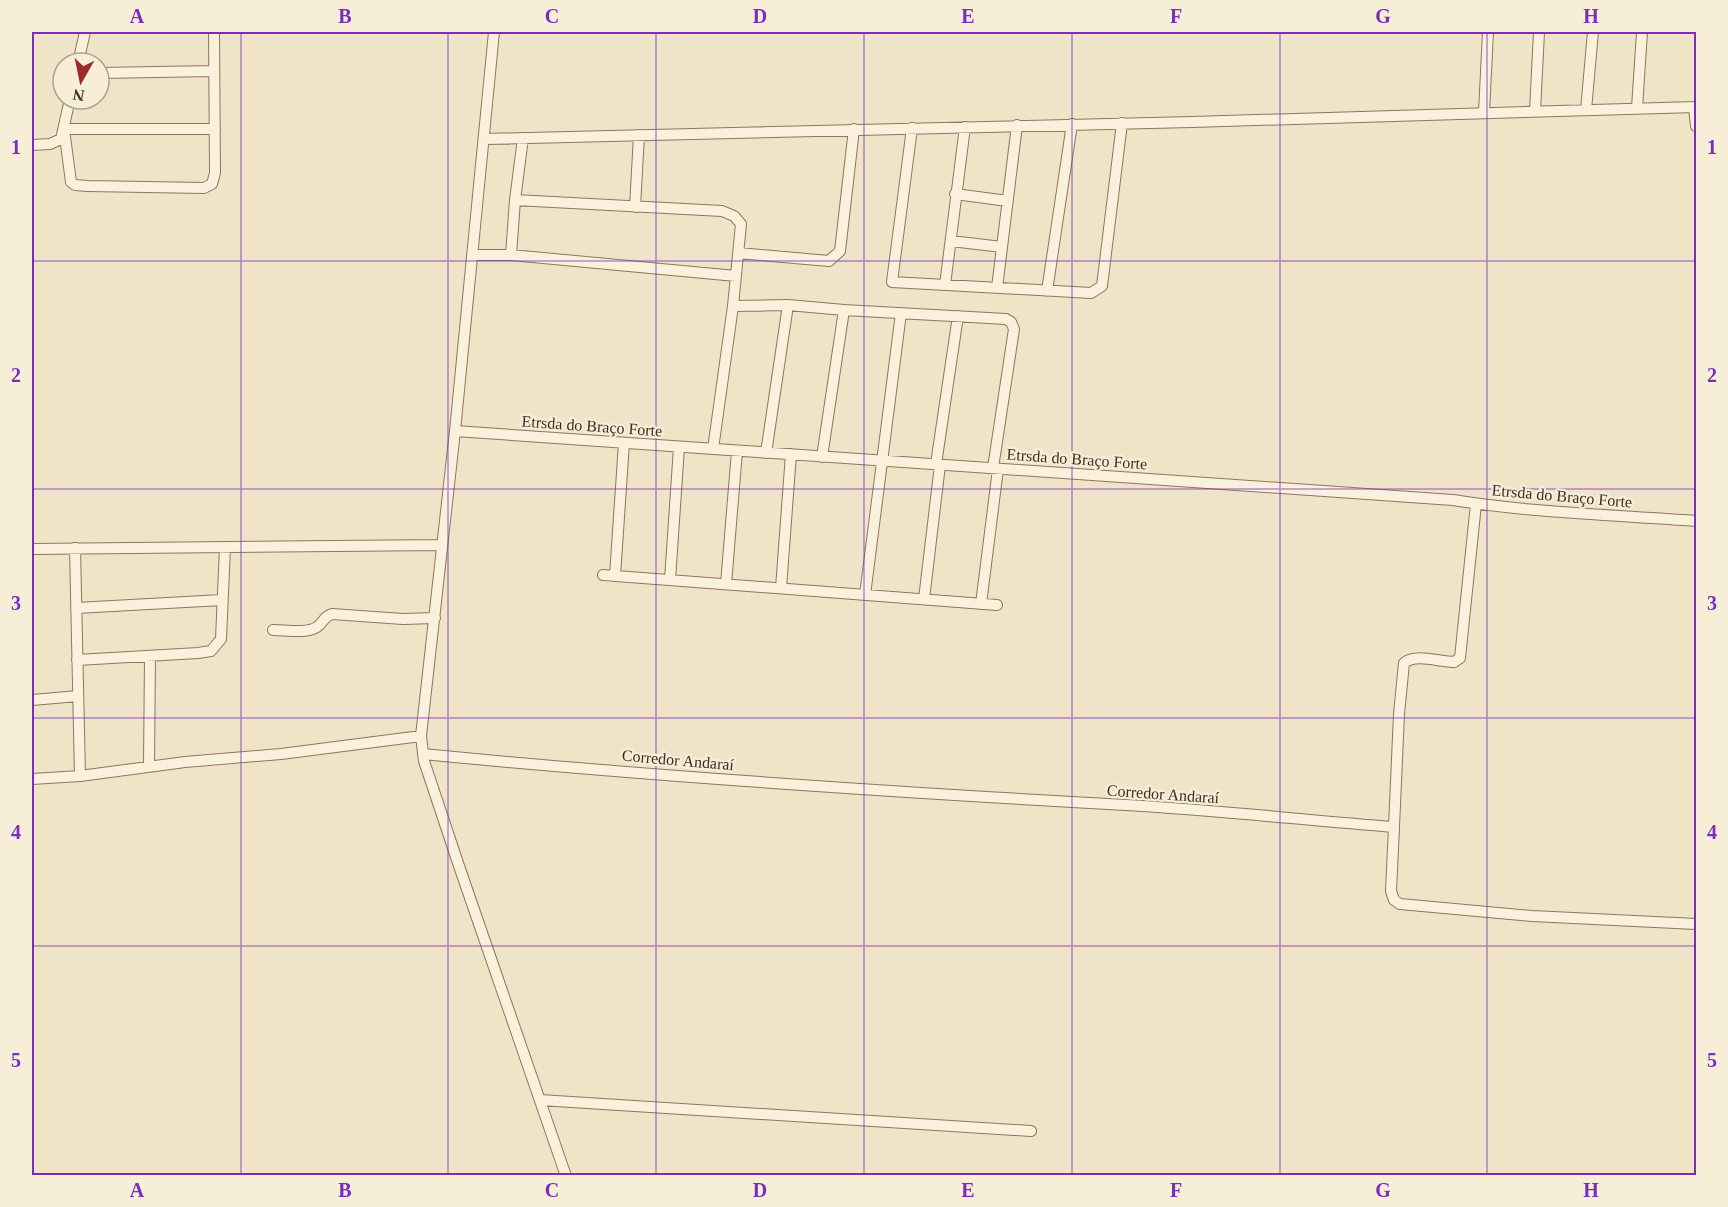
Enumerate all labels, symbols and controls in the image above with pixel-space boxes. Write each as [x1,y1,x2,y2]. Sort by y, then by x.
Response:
text: A [130,5,145,27]
text: B [338,5,352,27]
text: C [545,5,559,27]
text: D [753,5,767,27]
text: E [961,5,975,27]
text: F [1170,5,1182,27]
text: G [1375,5,1391,27]
text: H [1583,5,1599,27]
north arrow [51,51,111,111]
text: N [71,86,86,105]
text: 1 [11,136,21,158]
text: 1 [1707,136,1717,158]
text: 2 [11,364,21,386]
text: 2 [1707,364,1717,386]
street label: Etrsda do Braço Forte [521,413,663,440]
street label: Etrsda do Braço Forte [1006,446,1148,473]
street label: Etrsda do Braço Forte [1491,481,1633,512]
text: 3 [11,592,21,614]
text: 3 [1707,592,1717,614]
street label: Corredor Andaraí [621,747,735,773]
street label: Corredor Andaraí [1106,782,1220,806]
text: 4 [11,821,21,843]
text: 4 [1707,821,1717,843]
text: 5 [11,1049,21,1071]
text: 5 [1707,1049,1717,1071]
text: A [130,1179,145,1201]
text: B [338,1179,352,1201]
text: C [545,1179,559,1201]
text: D [753,1179,767,1201]
text: E [961,1179,975,1201]
text: F [1170,1179,1182,1201]
text: G [1375,1179,1391,1201]
text: H [1583,1179,1599,1201]

